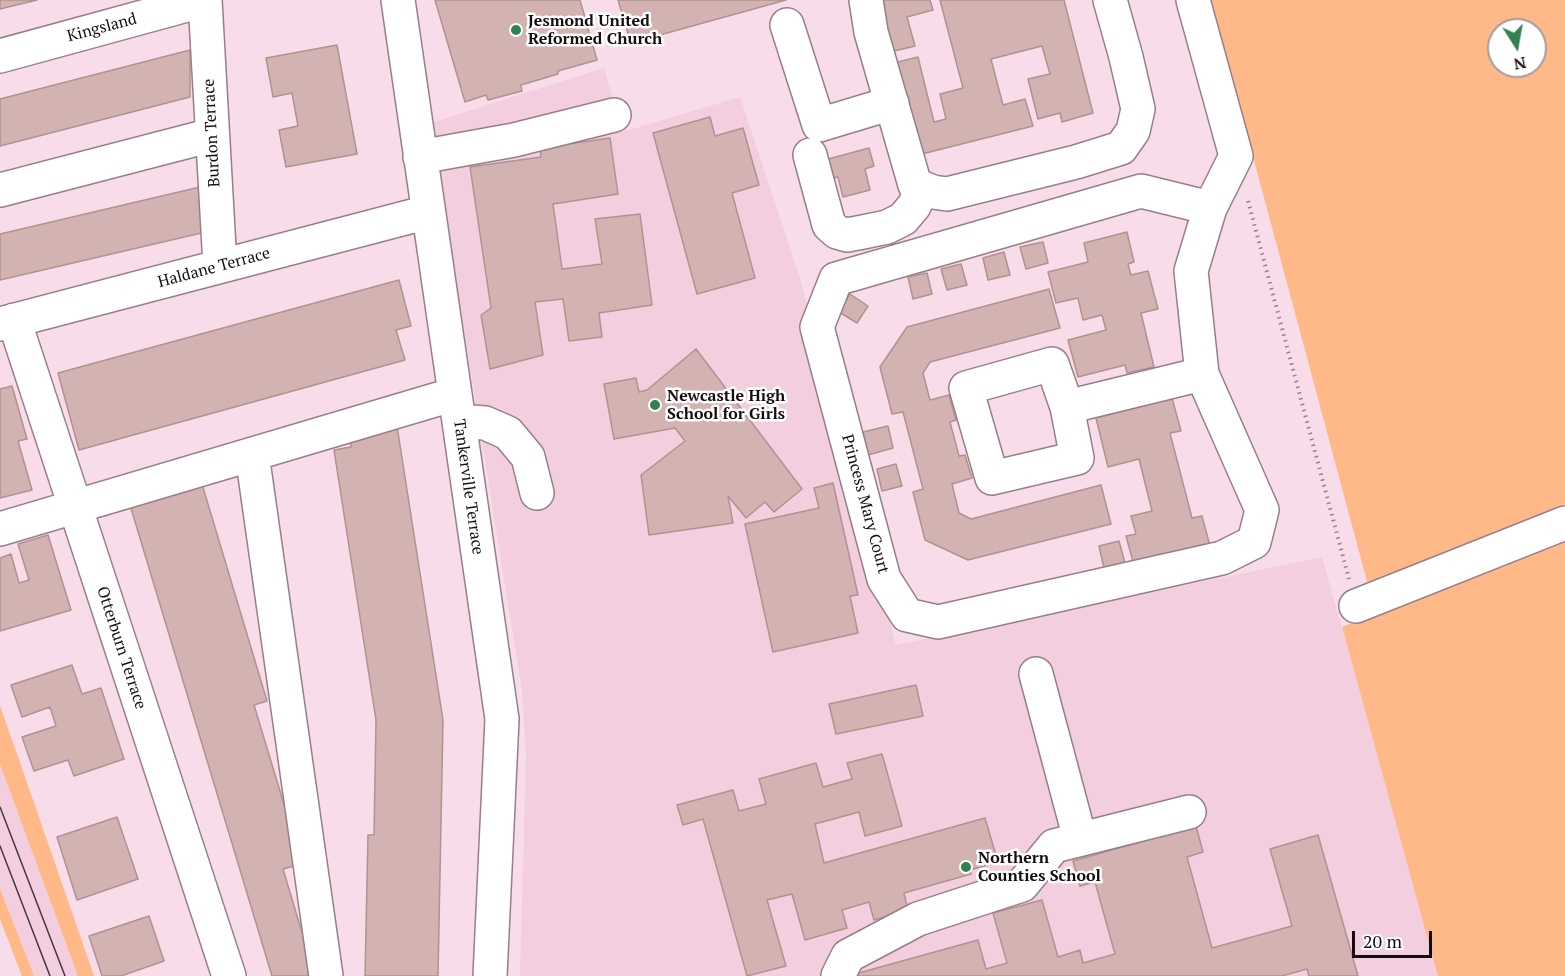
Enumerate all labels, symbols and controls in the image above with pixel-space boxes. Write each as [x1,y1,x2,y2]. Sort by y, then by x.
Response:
street label: Kingsland [65,10,139,46]
place label: Jesmond United Reformed Church [528,11,662,49]
north arrow [1487,18,1547,78]
marker: Jesmond United Reformed Church [509,23,523,37]
text: N [1512,52,1528,76]
street label: Burdon Terrace [200,78,224,188]
street label: Haldane Terrace [156,244,272,292]
place label: Newcastle High School for Girls [667,386,785,424]
marker: Newcastle High School for Girls [648,398,662,412]
street label: Tankerville Terrace [449,418,487,556]
street label: Princess Mary Court [837,432,893,576]
street label: Otterburn Terrace [92,584,150,712]
place label: Northern Counties School [978,848,1101,886]
marker: Northern Counties School [959,860,973,874]
scale bar [1355,919,1434,957]
text: 20 m [1363,929,1402,953]

